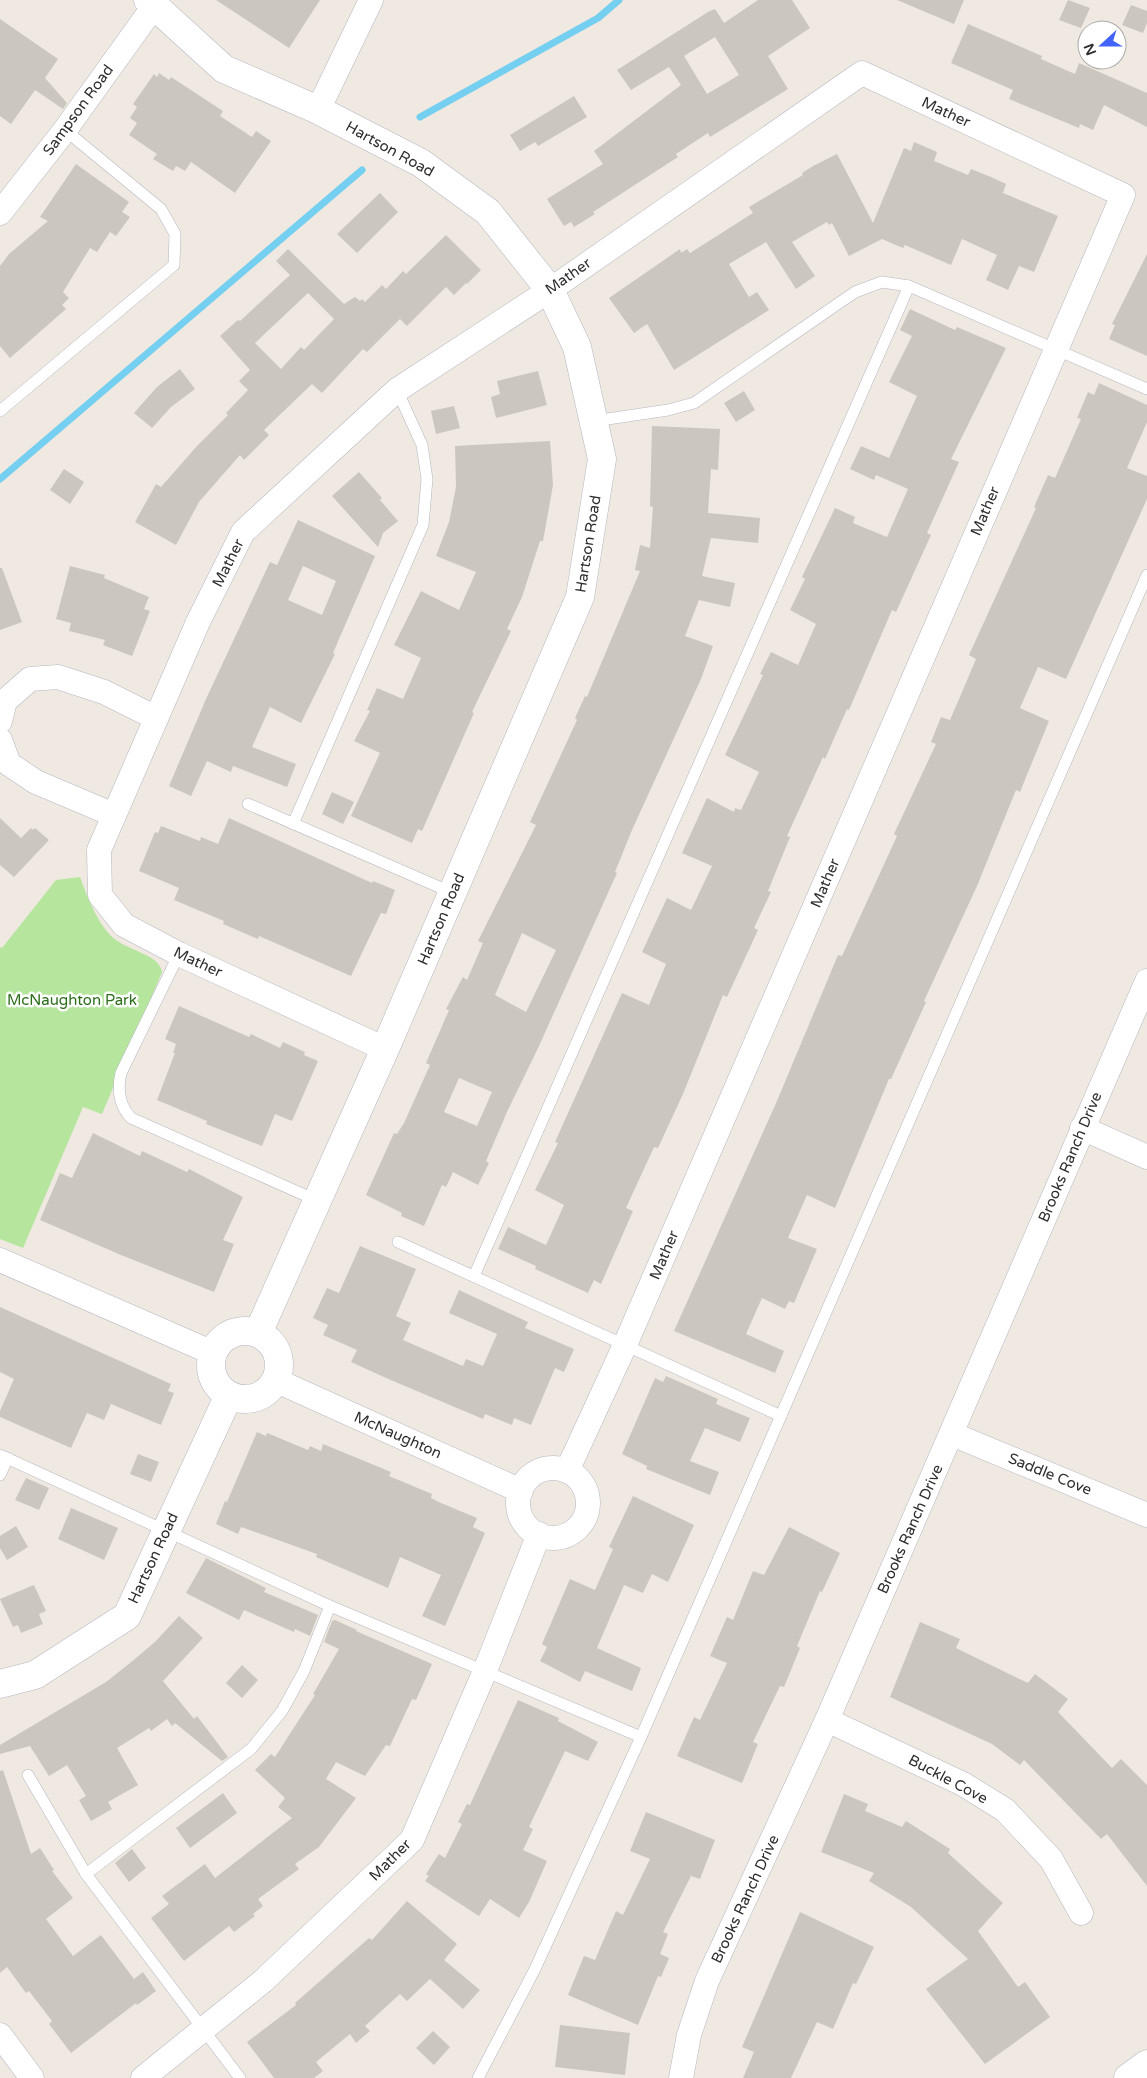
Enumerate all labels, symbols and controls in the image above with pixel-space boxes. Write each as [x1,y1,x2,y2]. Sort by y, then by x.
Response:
north arrow [1077,20,1127,70]
text: N [1080,41,1100,58]
street label: Sampson Road [39,61,117,159]
street label: Mather [919,93,974,131]
street label: Hartson Road [343,117,437,181]
street label: Mather [542,254,595,298]
street label: Mather [967,483,1004,538]
street label: Hartson Road [571,494,605,594]
street label: Mather [208,536,248,590]
street label: Mather [807,855,844,910]
street label: Hartson Road [414,870,468,968]
street label: Mather [171,943,226,981]
park label: McNaughton Park [7,991,137,1009]
street label: Brooks Ranch Drive [1034,1089,1106,1225]
street label: Mather [646,1227,683,1282]
street label: McNaughton [351,1408,445,1462]
street label: Saddle Cove [1006,1449,1094,1499]
street label: Brooks Ranch Drive [873,1462,947,1596]
street label: Hartson Road [124,1510,182,1606]
street label: Buckle Cove [905,1751,991,1807]
street label: Brooks Ranch Drive [707,1832,783,1966]
street label: Mather [365,1835,415,1885]

